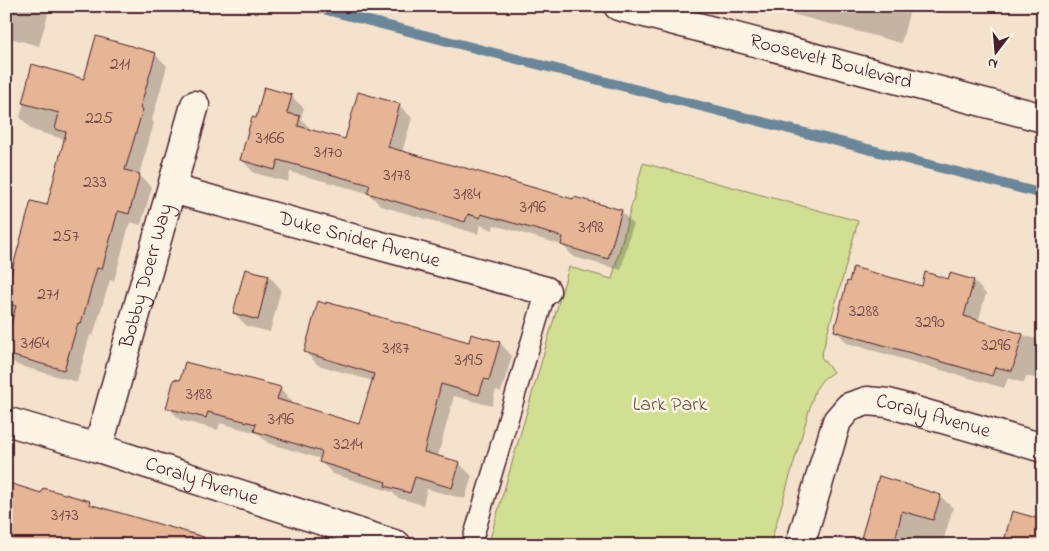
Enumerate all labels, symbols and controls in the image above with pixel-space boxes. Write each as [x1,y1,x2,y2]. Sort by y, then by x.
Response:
street label: Roosevelt Boulevard [746,27,915,97]
north arrow [972,28,1022,78]
house number: 211 [110,52,130,78]
text: N [985,52,1000,74]
house number: 225 [85,106,113,132]
house number: 3166 [256,126,285,152]
house number: 3170 [314,140,342,166]
house number: 3178 [383,163,411,189]
house number: 233 [83,170,107,196]
house number: 3184 [453,182,481,208]
house number: 3196 [520,195,546,221]
street label: Bobby Doerr Way [112,200,181,352]
street label: Duke Snider Avenue [274,204,443,276]
house number: 3198 [578,215,604,241]
house number: 257 [53,224,80,250]
house number: 271 [37,282,59,308]
house number: 3288 [849,299,879,325]
house number: 3290 [915,310,945,336]
house number: 3164 [21,331,50,357]
house number: 3296 [981,333,1011,359]
house number: 3187 [382,336,410,362]
house number: 3195 [455,348,483,374]
house number: 3188 [186,382,213,408]
street label: Coraly Avenue [875,387,994,446]
park label: Lark Park [633,391,707,420]
house number: 3196 [268,407,294,433]
house number: 3214 [333,432,363,458]
street label: Coraly Avenue [141,450,262,514]
house number: 3173 [51,503,79,529]

